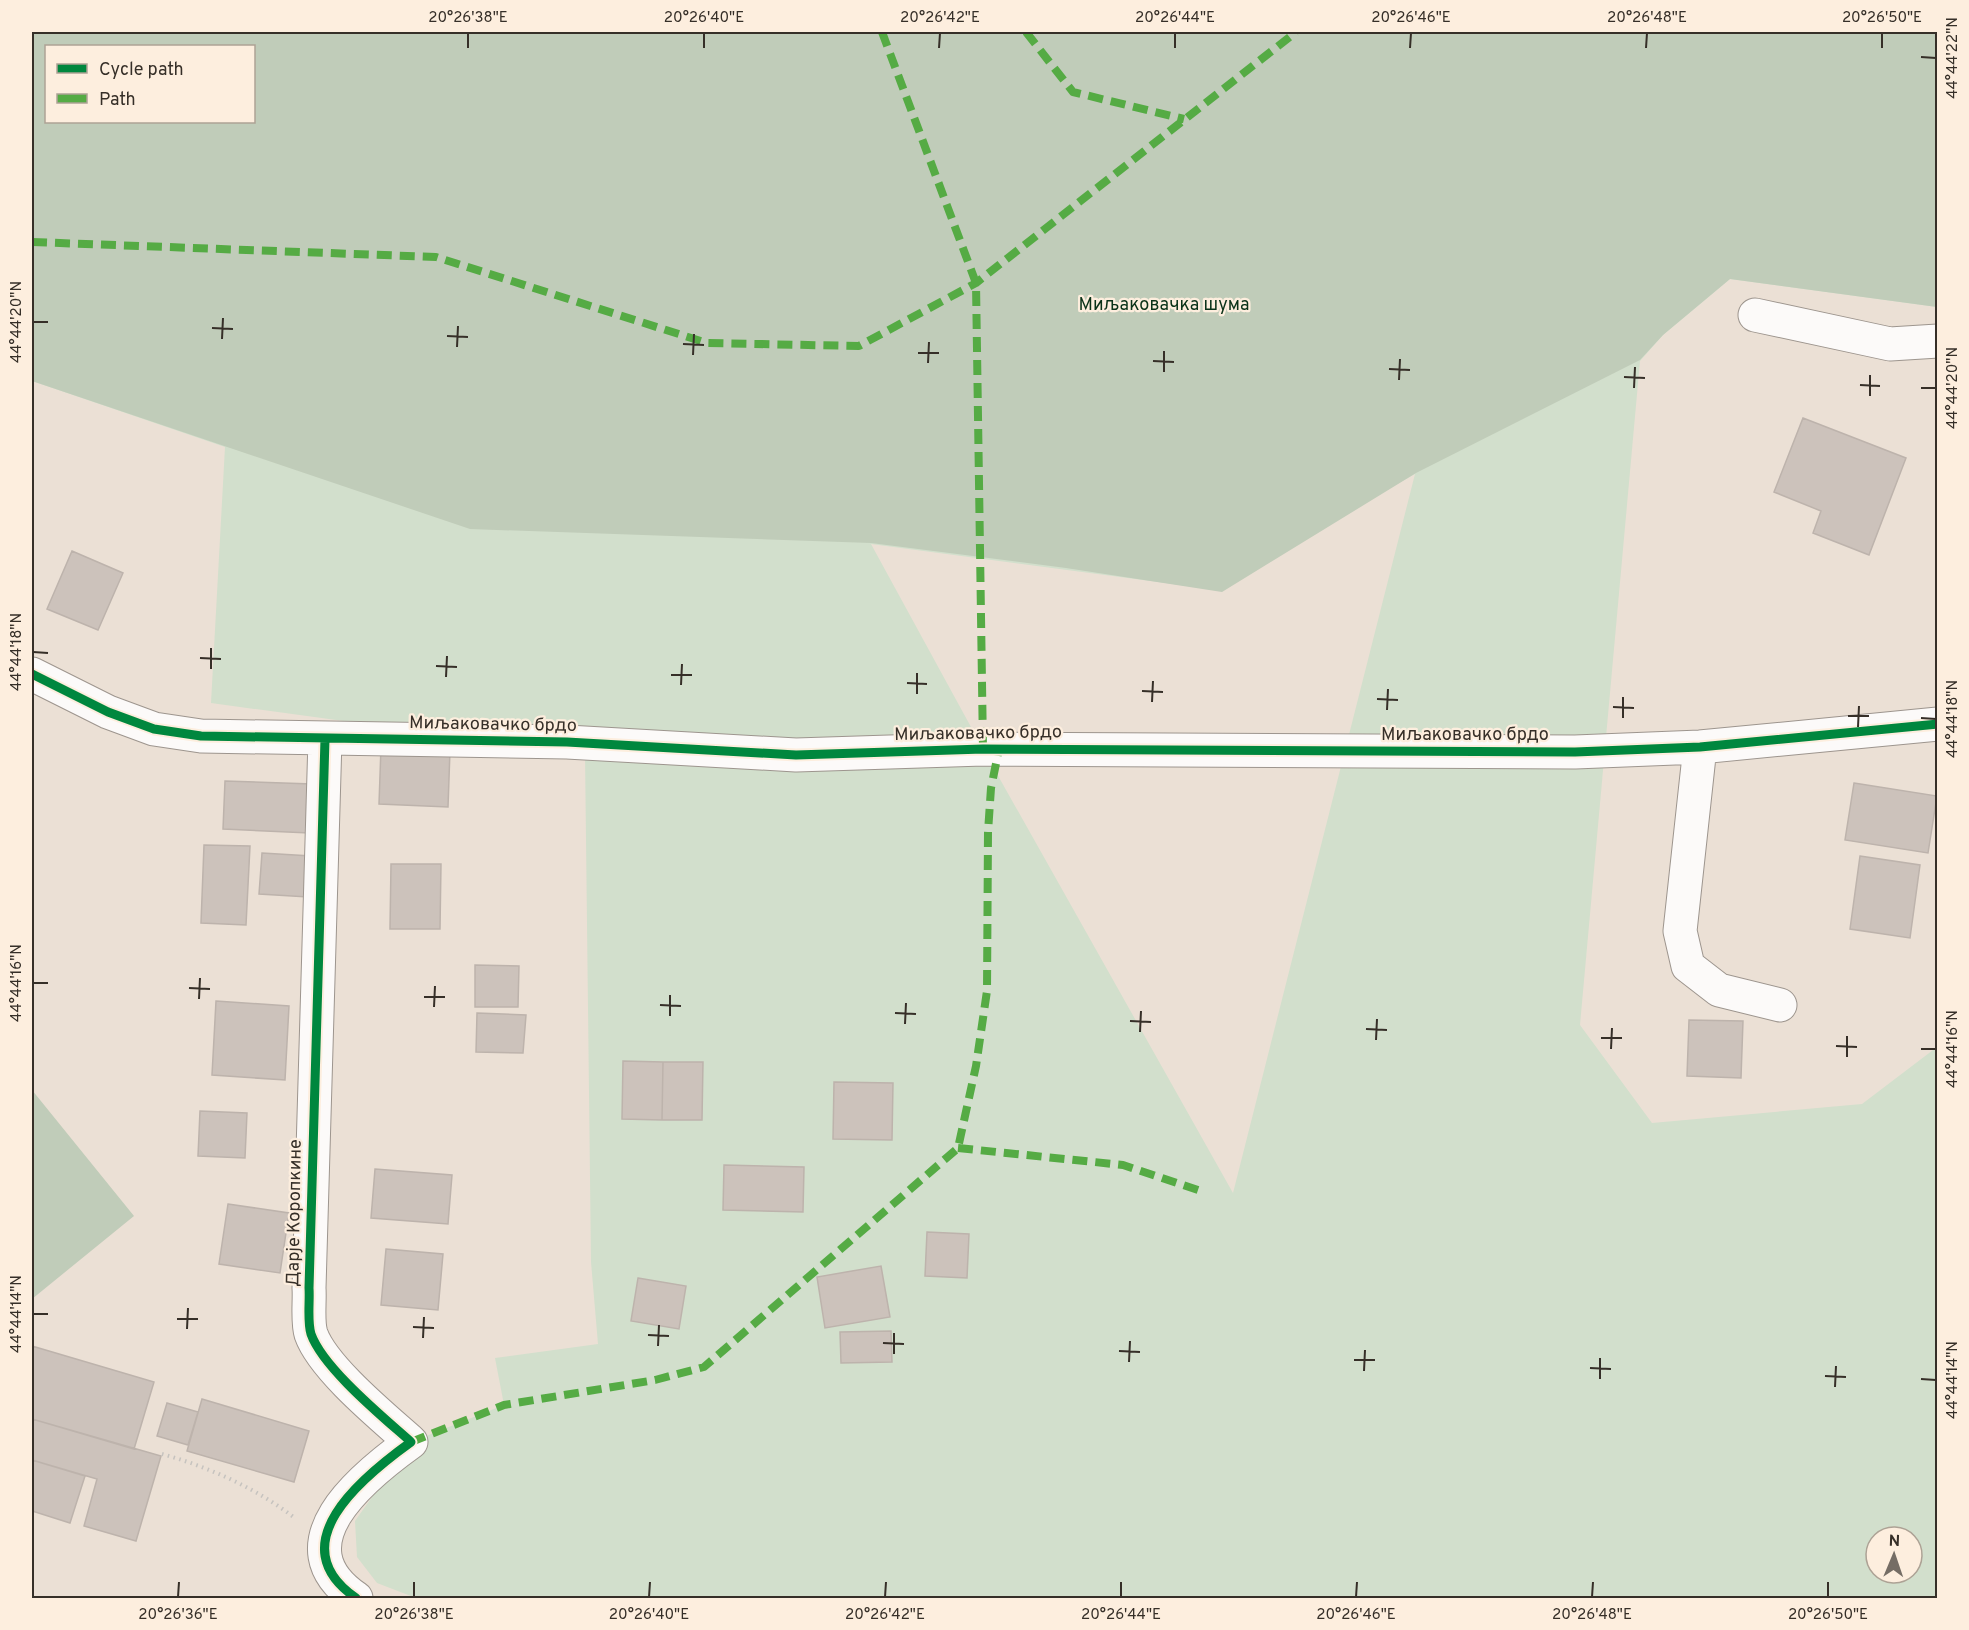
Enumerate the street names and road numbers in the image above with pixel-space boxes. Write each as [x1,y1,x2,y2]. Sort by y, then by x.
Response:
street label: Миљаковачко брдо [409,712,577,738]
street label: Миљаковачко брдо [894,721,1062,747]
street label: Миљаковачко брдо [1381,724,1549,747]
street label: Дарје Коропкине [282,1139,308,1287]

